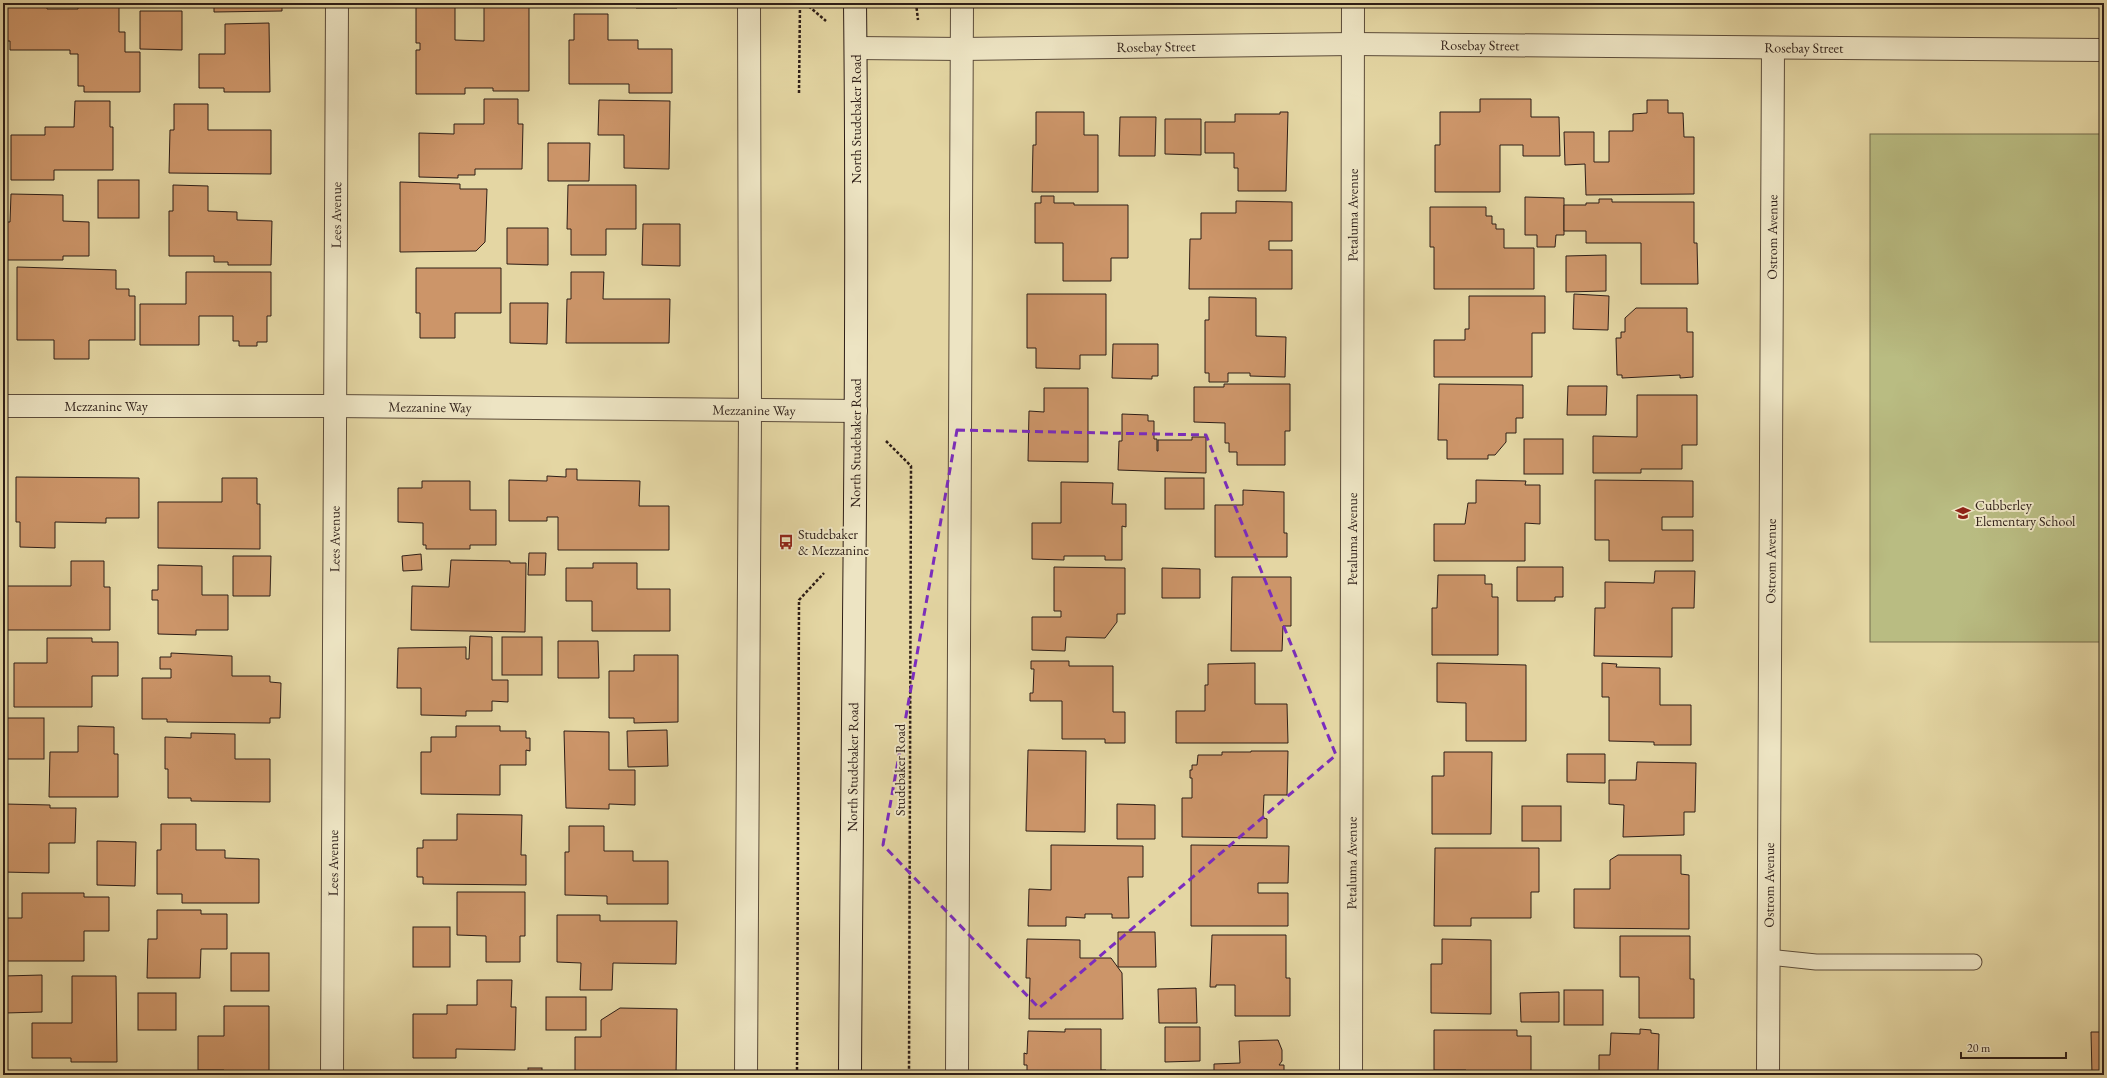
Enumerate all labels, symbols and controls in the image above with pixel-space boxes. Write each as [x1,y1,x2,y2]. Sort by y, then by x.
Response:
street label: Rosebay Street [1440,36,1520,54]
street label: Rosebay Street [1116,37,1196,56]
street label: Rosebay Street [1764,38,1844,57]
street label: North Studebaker Road [847,53,865,184]
street label: Petaluma Avenue [1344,168,1362,261]
street label: Lees Avenue [327,181,345,248]
street label: Ostrom Avenue [1763,194,1781,280]
street label: North Studebaker Road [846,377,865,508]
street label: Mezzanine Way [64,397,149,415]
street label: Mezzanine Way [388,398,473,416]
street label: Mezzanine Way [712,401,797,419]
street label: Petaluma Avenue [1343,492,1361,585]
place label: Cubberley Elementary School [1975,496,2076,530]
school or university icon: Cubberley Elementary School [1954,504,1972,522]
street label: Lees Avenue [325,505,344,572]
street label: Ostrom Avenue [1761,518,1780,604]
place label: Studebaker & Mezzanine [798,525,870,559]
bus stop icon: Studebaker & Mezzanine [777,533,795,551]
street label: North Studebaker Road [843,701,862,832]
street label: Studebaker Road [891,723,909,816]
street label: Petaluma Avenue [1342,816,1360,909]
street label: Lees Avenue [324,829,342,896]
street label: Ostrom Avenue [1760,842,1778,928]
scale bar [1961,1034,2066,1060]
text: 20 m [1967,1040,1991,1056]

